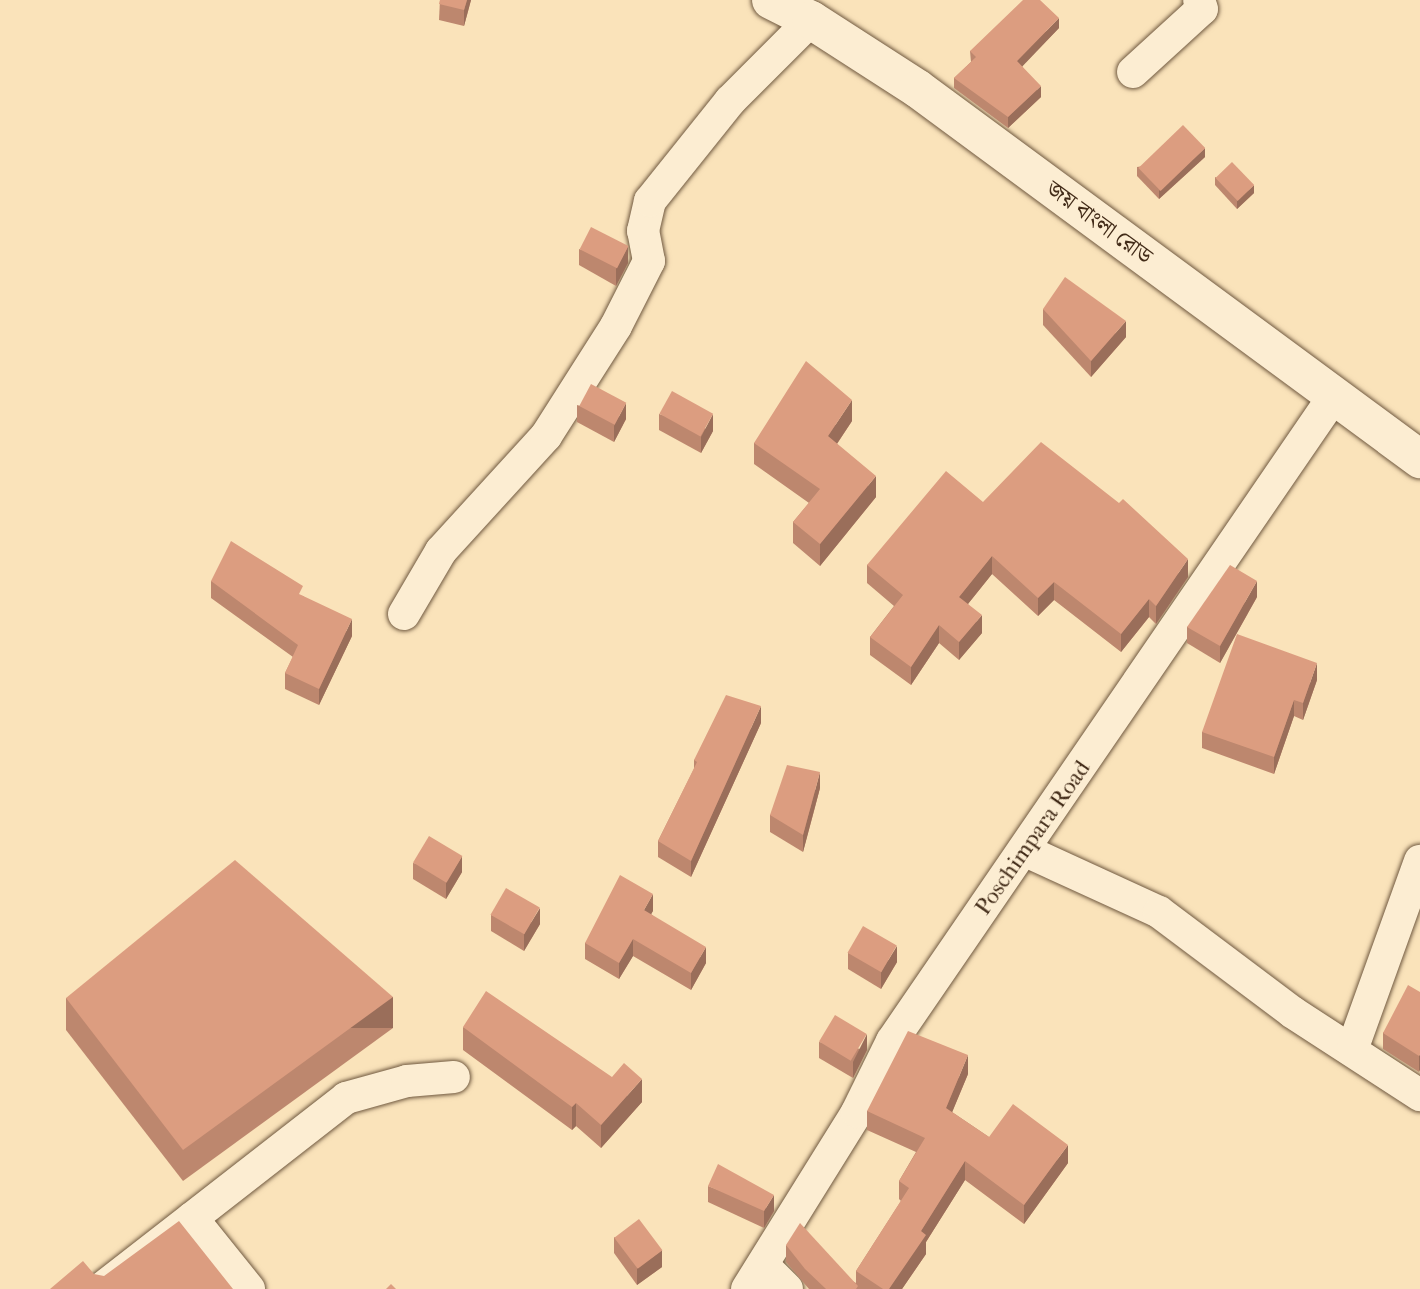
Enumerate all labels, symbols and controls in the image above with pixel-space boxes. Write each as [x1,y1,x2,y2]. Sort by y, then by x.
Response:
street label: জয় বাংলা রোড [1041,175,1157,271]
street label: Poschimpara Road [969,756,1097,920]

